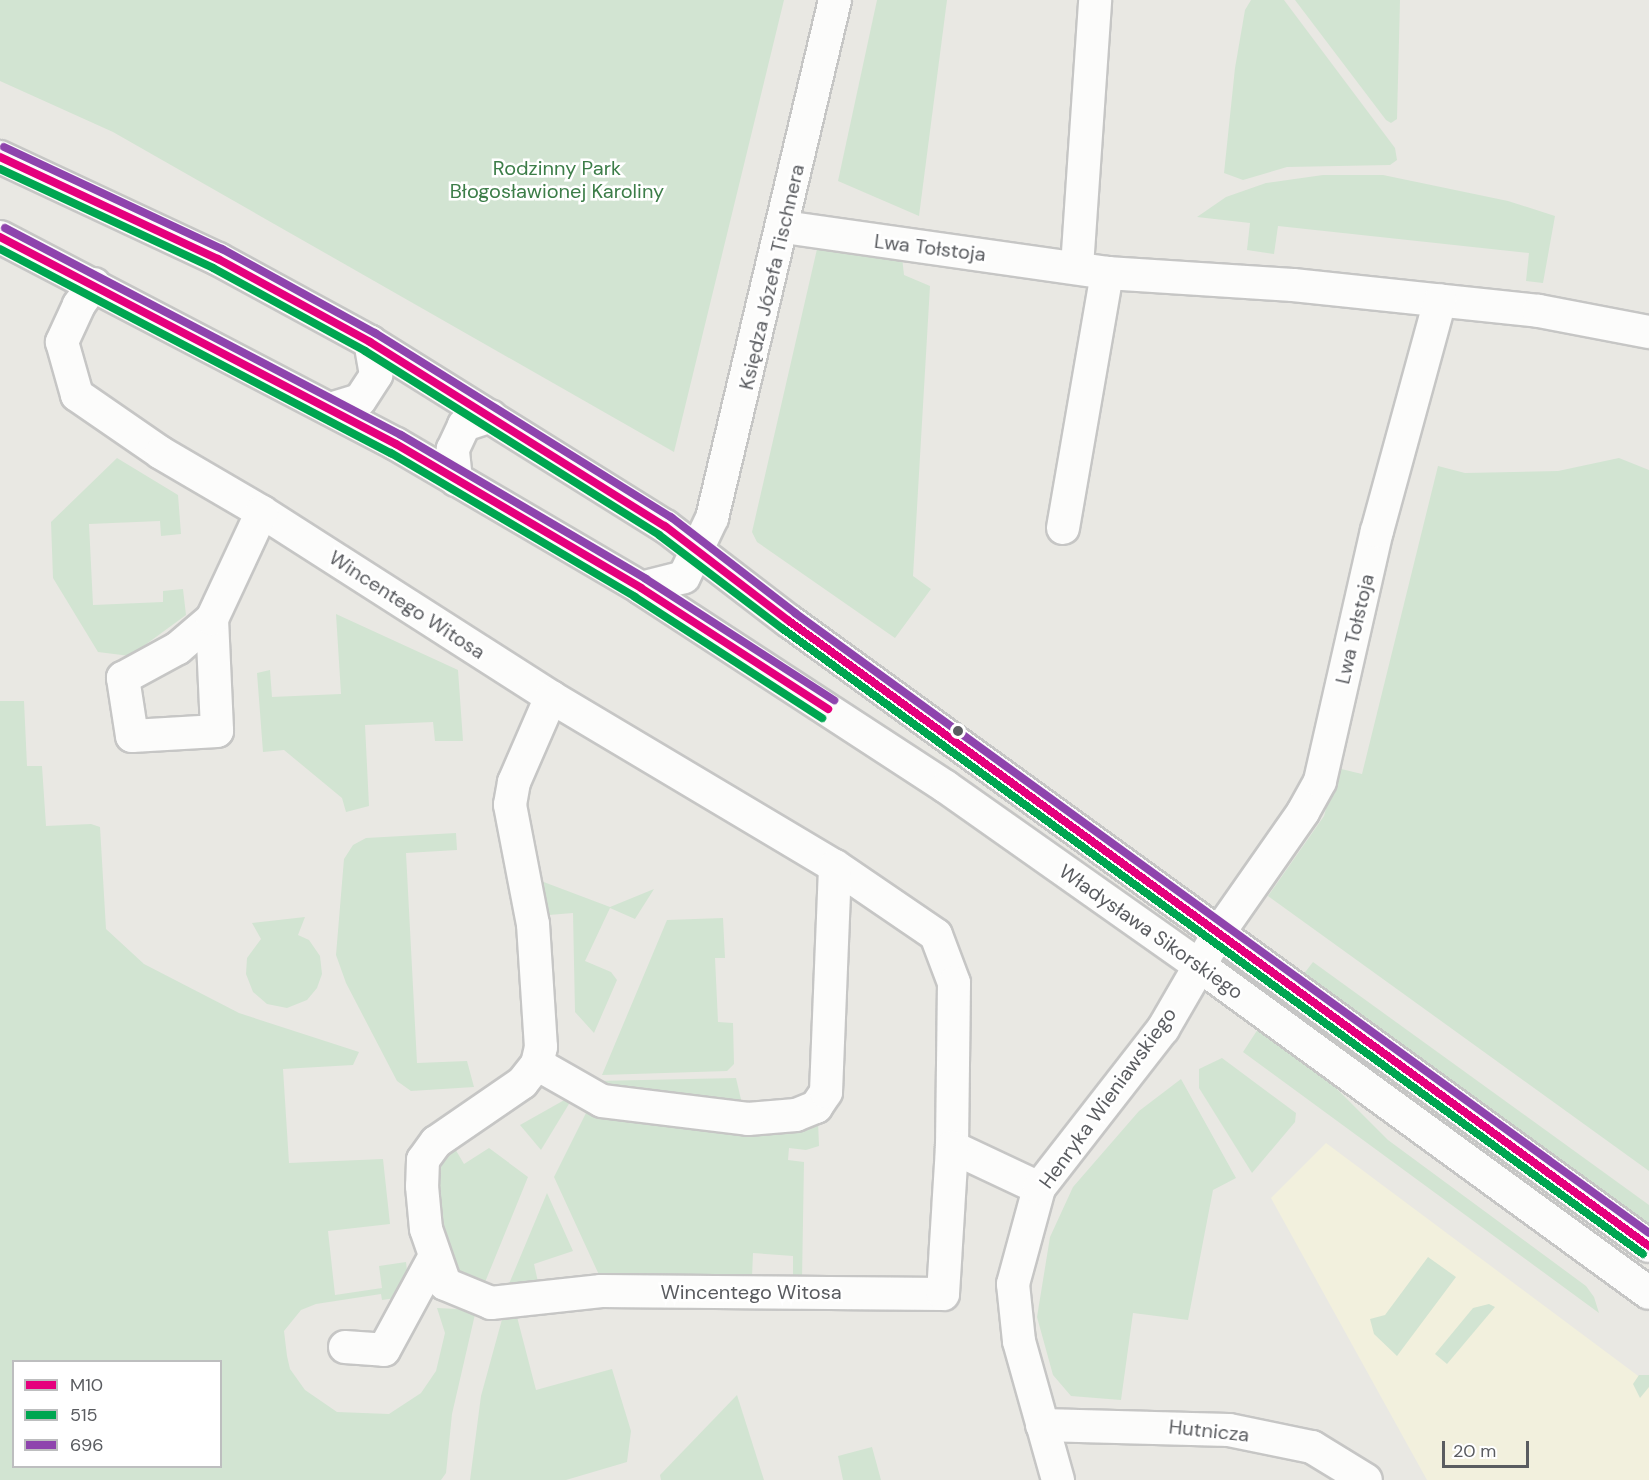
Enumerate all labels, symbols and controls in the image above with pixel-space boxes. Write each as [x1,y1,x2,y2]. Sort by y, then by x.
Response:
park label: Rodzinny Park Błogosławionej Karoliny [450,156,664,203]
street label: Księdza Józefa Tischnera [734,162,810,392]
street label: Lwa Tołstoja [873,229,987,267]
street label: Wincentego Witosa [324,546,490,664]
street label: Lwa Tołstoja [1331,572,1379,686]
unlabelled marker [952,725,964,737]
street label: Władysława Sikorskiego [1054,859,1248,1005]
street label: Henryka Wieniawskiego [1034,1003,1182,1193]
street label: Wincentego Witosa [660,1280,842,1304]
legend [12,1360,222,1468]
text: M10 [70,1373,103,1397]
text: 515 [70,1403,98,1427]
street label: Hutnicza [1168,1415,1250,1447]
scale bar [1445,1429,1532,1467]
text: 696 [70,1433,104,1457]
text: 20 m [1453,1439,1496,1463]

